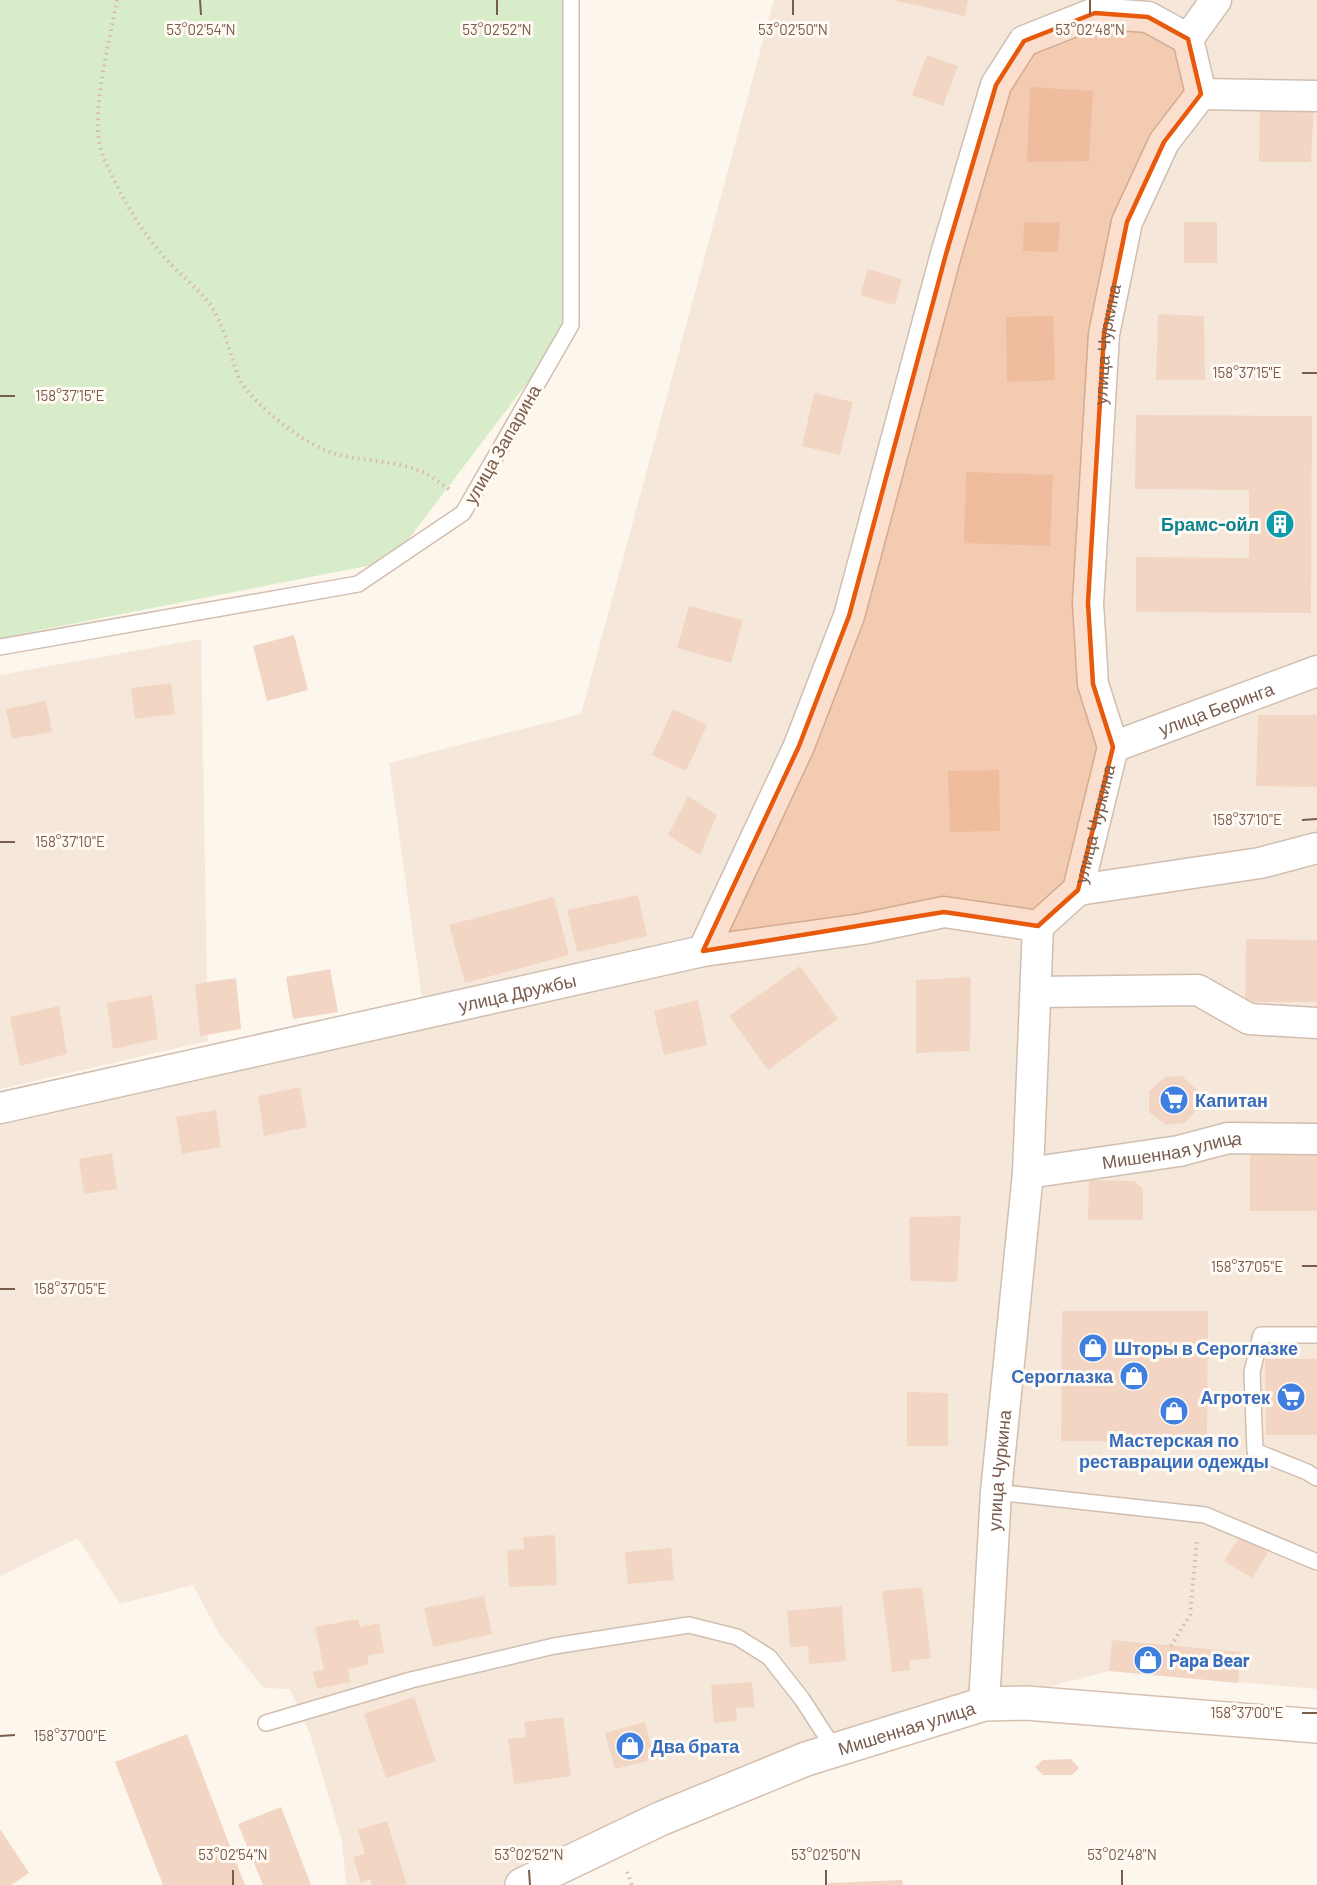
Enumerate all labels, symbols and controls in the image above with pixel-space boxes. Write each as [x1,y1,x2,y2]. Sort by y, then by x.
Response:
text: 53°02'54"N [166,20,236,38]
text: 53°02'52"N [462,20,532,38]
text: 53°02'50"N [758,20,828,38]
text: 53°02'48"N [1055,20,1125,38]
street label: улица Чуркина [1089,281,1125,405]
text: 158°37'15"E [1212,363,1282,381]
street label: улица Запарина [459,380,545,507]
text: 158°37'15"E [35,386,105,404]
building icon: Брамс-ойл [1264,508,1296,540]
place label: Брамс-ойл [1161,513,1259,535]
street label: улица Беринга [1155,677,1278,740]
street label: улица Чуркина [1069,761,1120,886]
text: 158°37'10"E [1212,810,1282,828]
text: 158°37'10"E [35,832,105,850]
street label: улица Дружбы [456,969,578,1016]
supermarket icon: Капитан [1158,1084,1190,1116]
place label: Капитан [1195,1089,1268,1111]
street label: Мишенная улица [1100,1126,1243,1173]
text: 158°37'05"E [1211,1257,1283,1275]
text: 158°37'05"E [34,1279,106,1297]
shop icon: Шторы в Сероглазке [1077,1332,1109,1364]
place label: Шторы в Сероглазке [1114,1337,1298,1359]
shop icon: Сероглазка [1118,1360,1150,1392]
place label: Сероглазка [1011,1365,1114,1387]
supermarket icon: Агротек [1275,1381,1307,1413]
place label: Агротек [1200,1386,1271,1408]
shop icon: Мастерская по реставрации одежды [1158,1395,1190,1427]
street label: улица Чуркина [983,1408,1015,1532]
place label: Мастерская по реставрации одежды [1079,1429,1269,1472]
shop icon: Papa Bear [1132,1644,1164,1676]
place label: Papa Bear [1169,1649,1250,1671]
street label: Мишенная улица [835,1696,979,1759]
text: 158°37'00"E [1210,1703,1284,1721]
text: 158°37'00"E [33,1726,107,1744]
shop icon: Два брата [614,1730,646,1762]
place label: Два брата [651,1735,740,1757]
text: 53°02'54"N [198,1845,268,1863]
text: 53°02'52"N [494,1845,564,1863]
text: 53°02'50"N [791,1845,861,1863]
text: 53°02'48"N [1087,1845,1157,1863]

